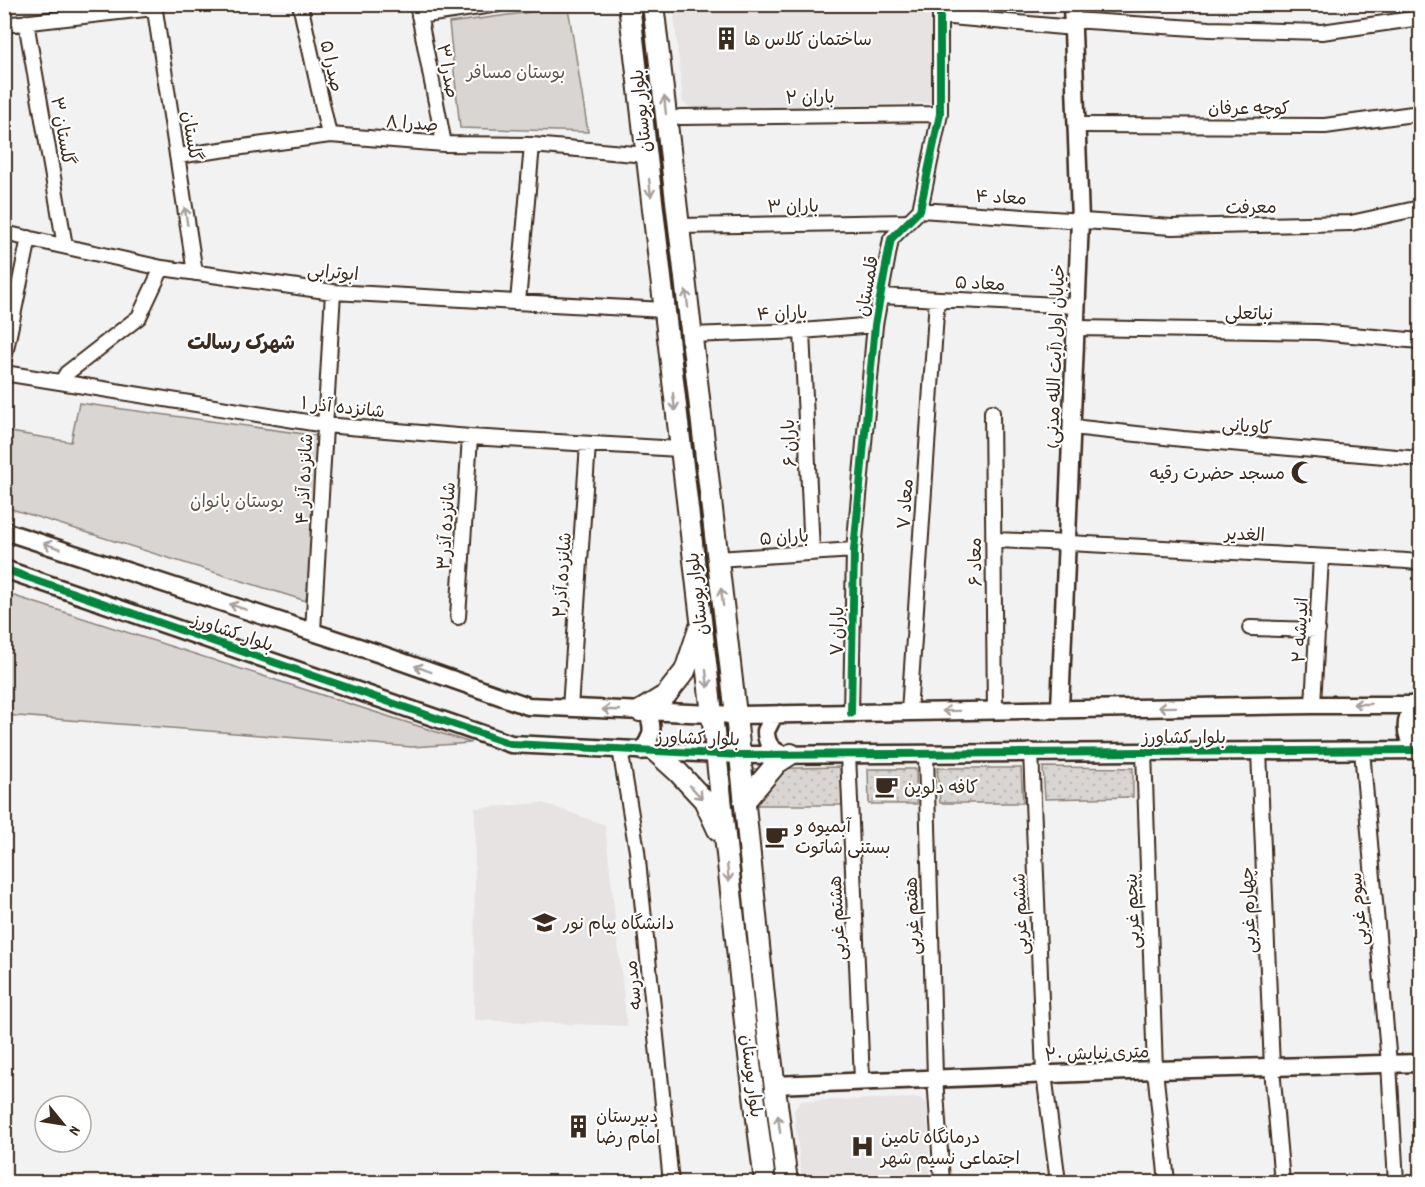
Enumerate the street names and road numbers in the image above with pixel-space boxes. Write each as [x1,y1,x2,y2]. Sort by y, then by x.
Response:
street label: صدرا ۵ [311,38,348,95]
street label: صدرا ۳ [428,42,463,101]
street label: بلوار بوستان [627,68,660,154]
street label: باران ۲ [785,87,835,112]
street label: گلستان ۳ [42,95,79,168]
street label: کوچه عرفان [1208,98,1290,123]
street label: گلستان [173,110,206,163]
street label: صدرا ۸ [385,111,439,140]
street label: معاد ۴ [974,186,1027,213]
street label: باران ۳ [767,196,819,221]
street label: معرفت [1225,197,1277,222]
street label: قلمستان [852,254,887,319]
street label: ابوترابی [306,260,360,289]
street label: خیابان اول (آیت الله مدنی) [1042,264,1073,448]
street label: معاد ۵ [954,272,1006,299]
street label: باران ۴ [756,302,808,329]
street label: نباتعلی [1225,303,1273,328]
street label: شانزده آذر ۱ [300,393,386,426]
street label: کاویانی [1221,414,1273,443]
street label: باران ۶ [778,418,805,468]
street label: شانزده آذر ۴ [292,433,321,525]
street label: معاد ۷ [893,478,922,530]
street label: شانزده آذر۳ [433,481,464,571]
street label: الغدیر [1222,523,1265,550]
street label: باران ۵ [759,525,810,554]
street label: شانزده آذر۲ [549,532,580,619]
street label: معاد ۶ [965,537,990,587]
street label: بلوار بوستان [682,551,717,637]
street label: اندیشه ۲ [1288,597,1317,664]
street label: باران ۷ [827,606,852,656]
street label: بلوار کشاورز [187,608,276,660]
street label: بلوار کشاورز [654,726,740,754]
street label: بلوار کشاورز [1140,727,1226,752]
street label: چهارم غربی [1236,866,1265,954]
street label: سوم غربی [1345,871,1376,947]
street label: ششم غربی [1009,873,1036,955]
street label: پنجم غربی [1121,873,1148,949]
street label: هشتم غربی [825,875,854,961]
street label: هفتم غربی [901,876,928,955]
street label: مدرسه [620,959,651,1011]
street label: بلوار بوستان [732,1033,767,1119]
street label: ۲۰ متری نیایش [1044,1041,1150,1070]

